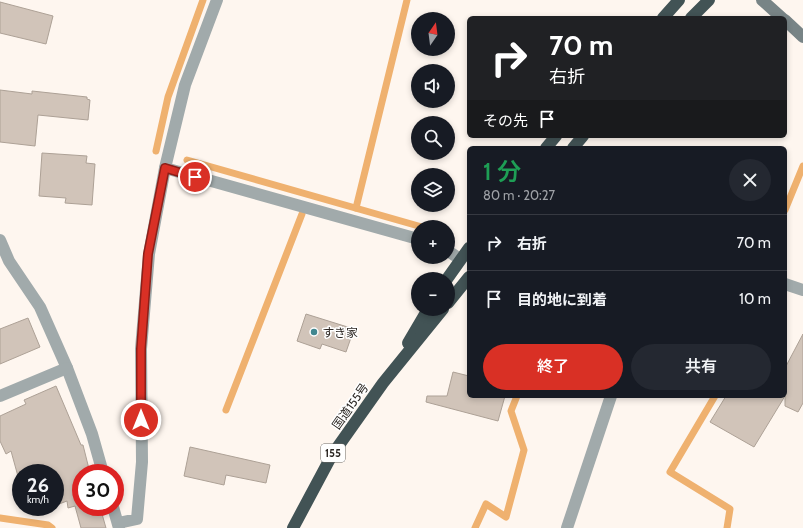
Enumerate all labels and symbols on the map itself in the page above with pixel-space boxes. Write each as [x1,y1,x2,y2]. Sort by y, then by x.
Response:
north arrow [411,12,455,56]
pin [178,160,212,194]
place label: すき家 [322,325,358,340]
marker: すき家 [309,327,319,337]
street label: 国道155号 [329,380,371,432]
position arrow [120,399,162,441]
road number: 155 [321,444,345,462]
speed limit sign: 30 [72,464,124,516]

